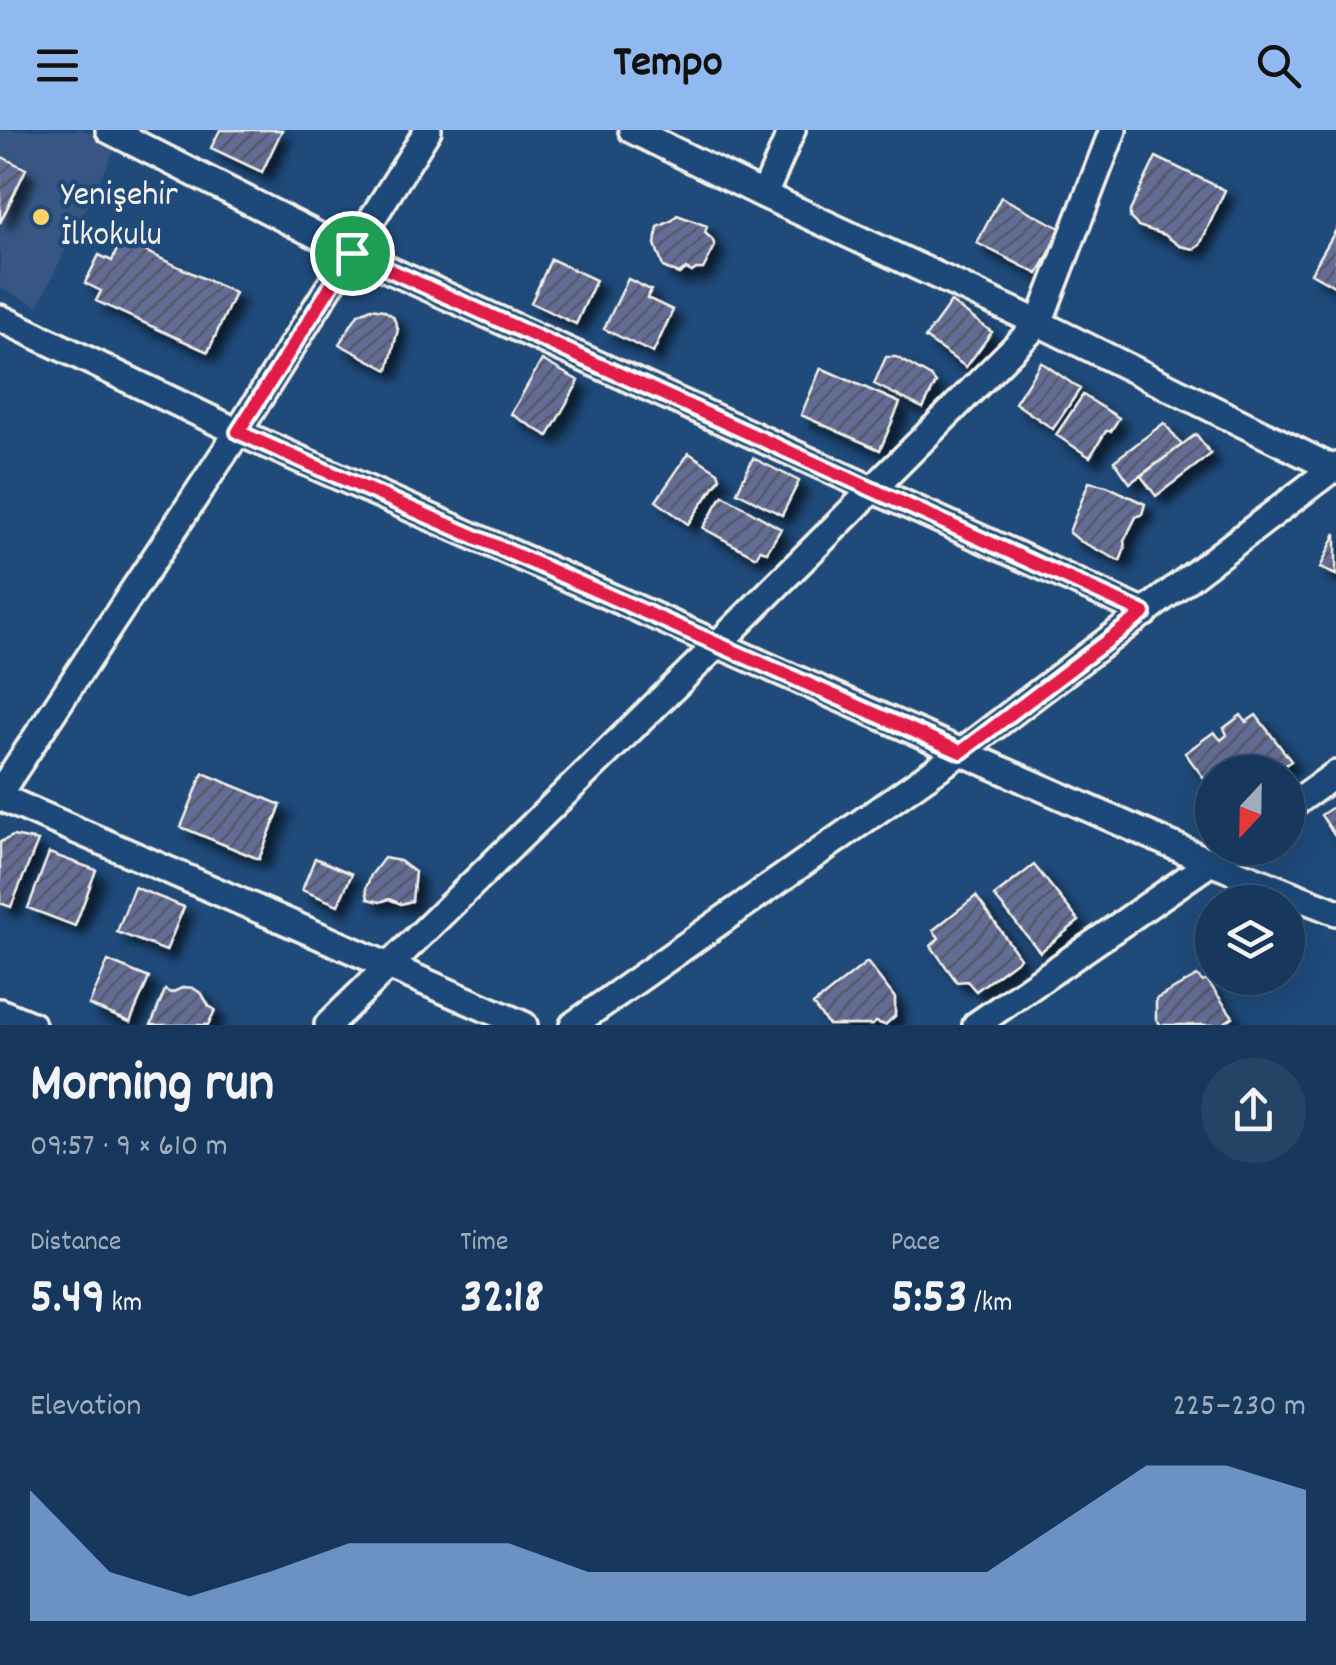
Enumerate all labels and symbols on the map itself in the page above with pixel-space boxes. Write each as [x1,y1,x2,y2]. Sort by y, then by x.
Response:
place label: Yenişehir İlkokulu [61,172,178,262]
marker: Yenişehir İlkokulu [30,206,52,228]
pin [310,211,395,296]
north arrow [1195,755,1305,865]

